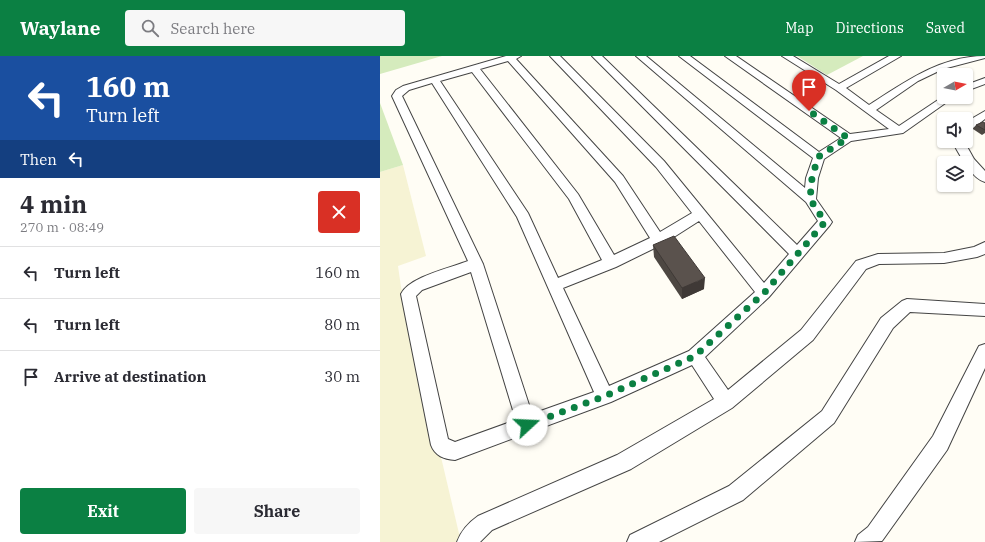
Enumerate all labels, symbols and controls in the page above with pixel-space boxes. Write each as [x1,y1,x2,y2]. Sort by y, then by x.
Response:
search box [125,10,405,46]
text: Waylane [20,16,101,40]
icon: search [139,17,161,39]
text: Search here [171,19,255,38]
text: Map [785,19,814,37]
text: Directions [836,19,904,37]
text: Saved [926,19,965,37]
text: 160 m [86,68,170,105]
north arrow [937,68,973,104]
map controls [937,68,973,192]
pin [792,70,826,111]
icon: left [20,72,72,124]
icon: arrive [798,76,820,98]
text: Turn left [86,104,160,127]
button: sound [937,112,973,148]
icon: left [65,148,87,170]
text: Then [20,150,57,169]
button: layers [937,156,973,192]
text: 4 min [20,188,87,220]
button: close [318,191,360,233]
text: 270 m · 08:49 [20,219,104,236]
icon: left [20,262,42,284]
text: Turn left [54,263,120,282]
text: 160 m [315,263,360,282]
icon: left [20,314,42,336]
text: Turn left [54,315,120,334]
text: 80 m [324,315,360,334]
icon: arrive [20,366,42,388]
text: Arrive at destination [54,367,206,386]
text: 30 m [324,367,360,386]
position arrow [506,404,548,446]
button: Exit [20,488,186,534]
button: Share [194,488,360,534]

